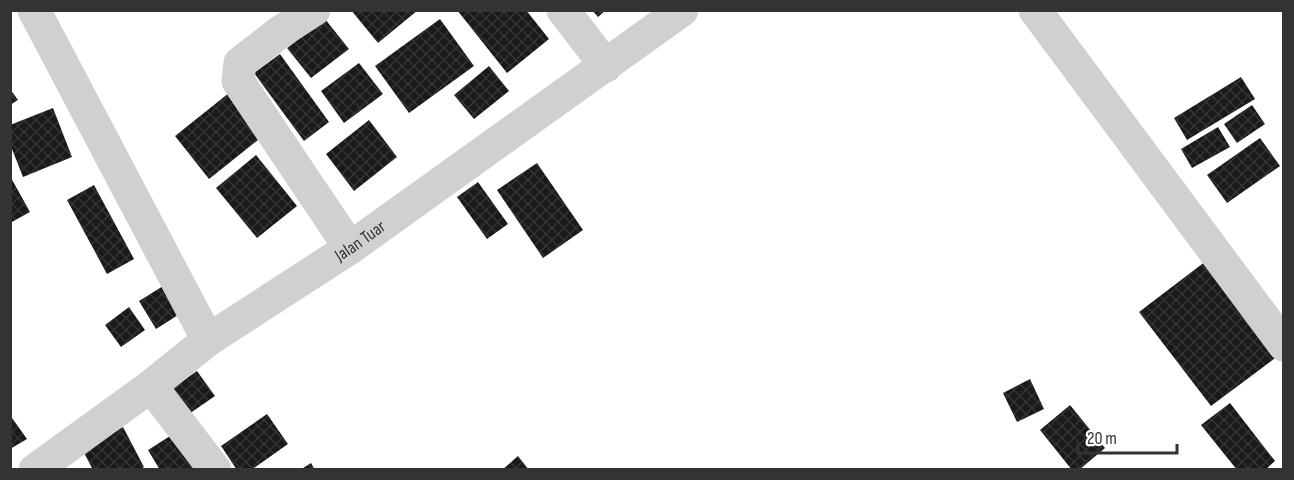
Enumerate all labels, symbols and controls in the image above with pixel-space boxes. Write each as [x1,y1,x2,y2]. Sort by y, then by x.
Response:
street label: Jalan Tuar [330,216,390,267]
scale bar [1078,417,1177,455]
text: 20 m [1087,428,1117,449]

